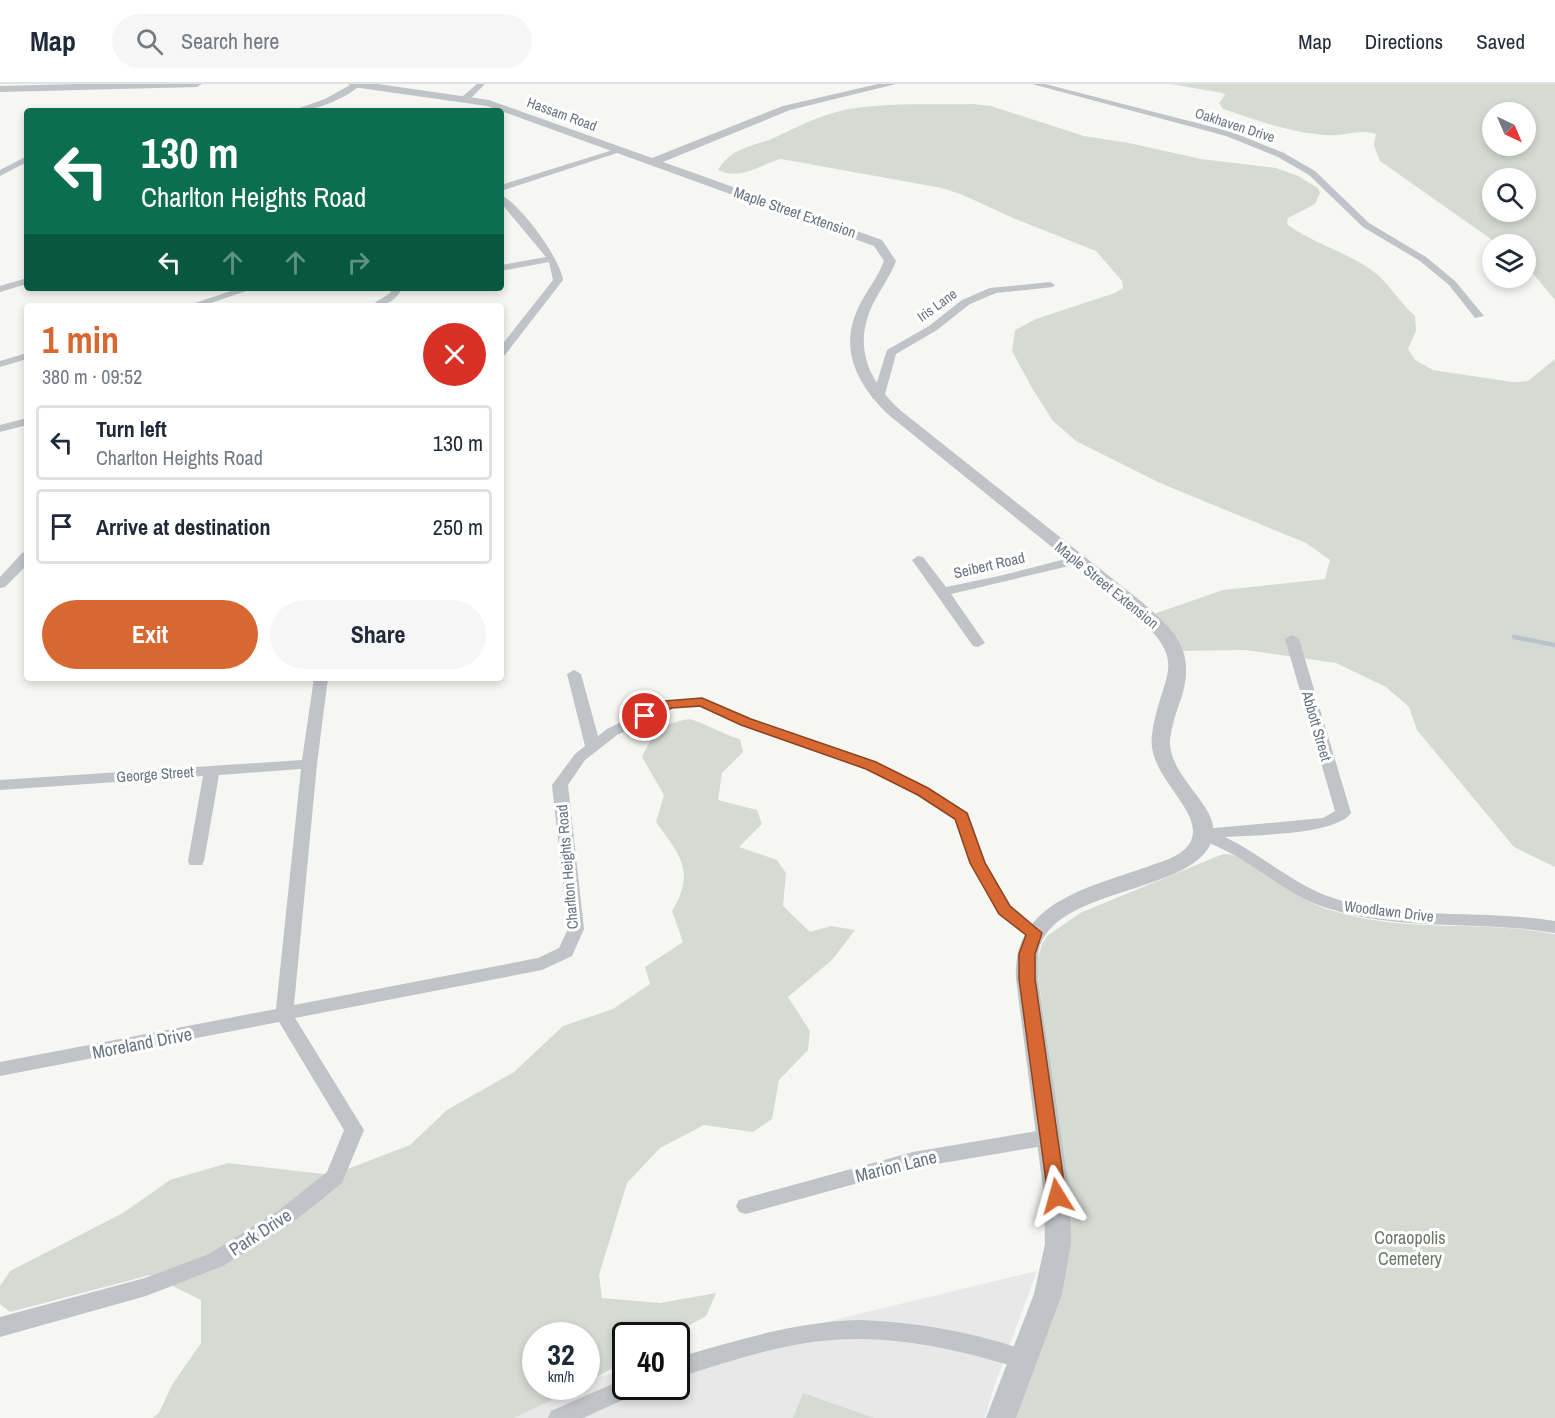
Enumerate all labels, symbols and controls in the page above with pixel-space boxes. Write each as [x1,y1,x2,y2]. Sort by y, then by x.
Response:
search box [112,14,532,68]
text: Map [30,22,76,60]
icon: search [133,25,166,58]
text: Search here [181,26,279,56]
text: Map [1298,27,1332,56]
text: Directions [1365,27,1443,56]
text: Saved [1476,27,1525,56]
street label: Hassam Road [525,93,599,135]
north arrow [1482,102,1536,156]
map controls [1482,102,1536,288]
street label: Oakhaven Drive [1193,104,1277,146]
text: 130 m [141,125,239,181]
icon: left [42,132,120,210]
button: search [1482,168,1536,222]
text: Charlton Heights Road [141,179,366,215]
street label: Maple Street Extension [731,181,859,243]
button: layers [1482,234,1536,288]
icon: left [153,246,186,279]
icon: ahead [216,246,249,279]
icon: ahead [279,246,312,279]
icon: right [342,246,375,279]
street label: Iris Lane [914,285,960,325]
text: 1 min [42,316,119,364]
button: close [423,323,486,386]
text: 380 m · 09:52 [42,363,142,390]
text: Turn left [96,414,167,444]
icon: left [45,426,78,459]
text: 130 m [433,428,483,458]
text: Charlton Heights Road [96,444,263,471]
icon: arrive [45,510,78,543]
text: Arrive at destination [96,512,270,542]
text: 250 m [433,512,483,542]
street label: Maple Street Extension [1051,537,1163,633]
street label: Seibert Road [951,547,1027,583]
button: Exit [42,600,258,669]
button: Share [270,600,486,669]
street label: Abbott Street [1297,688,1337,764]
pin [619,690,670,741]
icon: arrive [628,699,661,732]
street label: George Street [116,761,195,787]
street label: Charlton Heights Road [551,804,583,930]
street label: Woodlawn Drive [1343,895,1435,927]
street label: Moreland Drive [90,1021,194,1065]
street label: Marion Lane [853,1144,939,1188]
position arrow [1025,1164,1089,1228]
street label: Park Drive [224,1203,296,1261]
park label: Coraopolis Cemetery [1374,1225,1446,1271]
speed limit sign: 40 [612,1322,690,1400]
text: 32 [547,1334,575,1374]
text: km/h [548,1366,574,1387]

